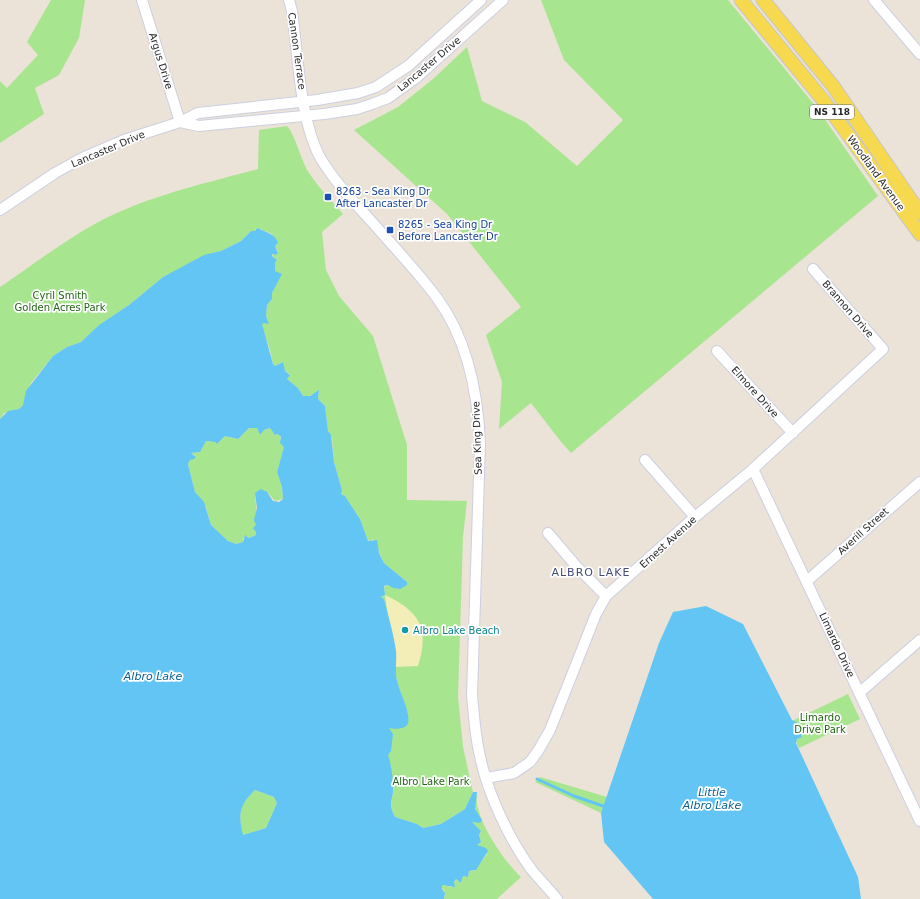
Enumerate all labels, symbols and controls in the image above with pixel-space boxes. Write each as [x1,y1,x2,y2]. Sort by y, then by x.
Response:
street label: Cannon Terrace [286,12,308,90]
street label: Argus Drive [147,31,175,91]
street label: Lancaster Drive [395,34,463,94]
road number: NS 118 [810,105,854,119]
street label: Lancaster Drive [70,129,146,169]
street label: Woodland Avenue [845,133,907,213]
place label: 8263 - Sea King Dr After Lancaster Dr [336,186,431,209]
marker: 8263 - Sea King Dr After Lancaster Dr [323,192,333,202]
place label: 8265 - Sea King Dr Before Lancaster Dr [398,219,499,242]
marker: 8265 - Sea King Dr Before Lancaster Dr [385,225,395,235]
street label: Brannon Drive [820,278,876,340]
park label: Cyril Smith Golden Acres Park [15,290,106,313]
street label: Elmore Drive [729,364,781,420]
street label: Sea King Drive [470,401,484,475]
street label: Averill Street [835,505,891,557]
street label: Ernest Avenue [637,514,699,570]
district label: ALBRO LAKE [551,566,631,579]
street label: Limardo Drive [817,611,857,679]
marker: Albro Lake Beach [400,625,410,635]
place label: Albro Lake Beach [413,625,500,636]
water label: Albro Lake [123,670,182,683]
park label: Limardo Drive Park [794,712,846,735]
park label: Albro Lake Park [392,776,470,787]
water label: Little Albro Lake [682,786,741,812]

